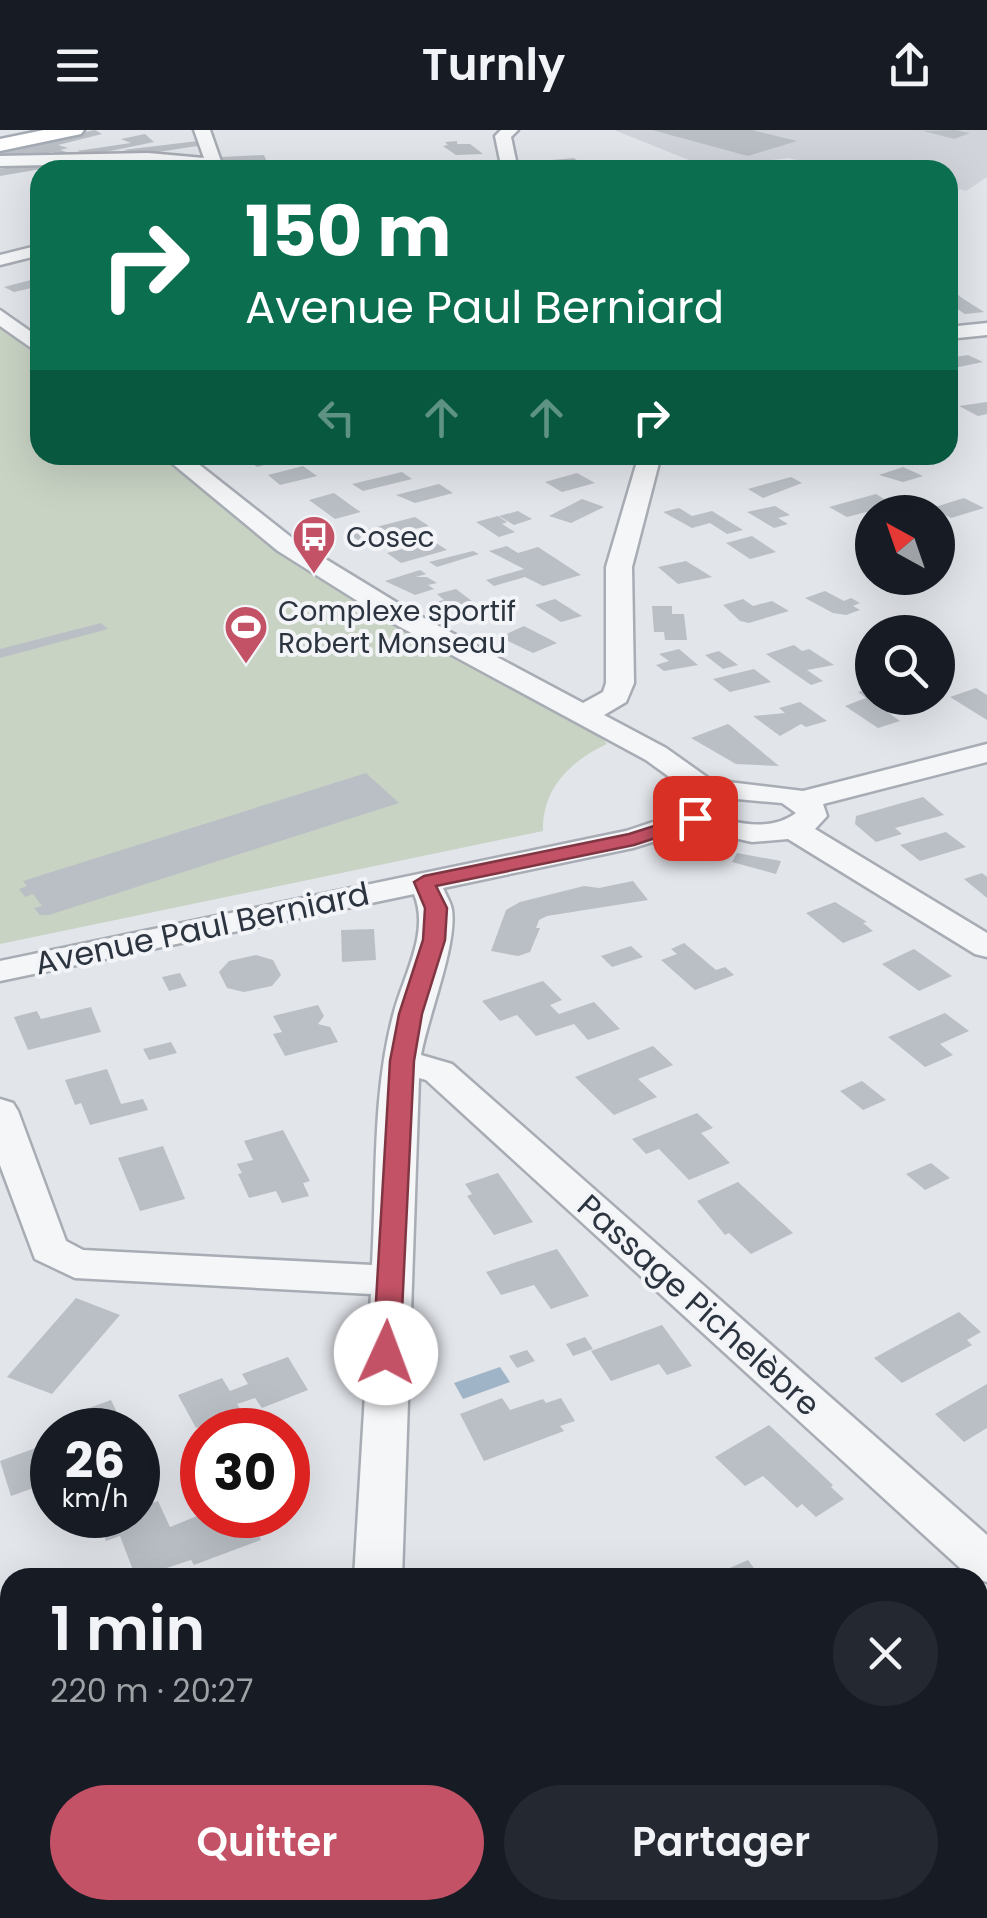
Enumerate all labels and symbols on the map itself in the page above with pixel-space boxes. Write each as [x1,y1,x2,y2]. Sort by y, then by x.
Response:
north arrow [855,495,955,595]
bus stop icon: Cosec [291,514,337,575]
place label: Cosec [346,518,435,557]
place label: Complexe sportif Robert Monseau [278,592,516,663]
sports icon: Complexe sportif Robert Monseau [223,604,269,665]
pin [653,776,738,861]
street label: Avenue Paul Berniard [31,871,373,985]
street label: Passage Pichelèbre [568,1184,830,1426]
position arrow [334,1301,438,1405]
speed limit sign: 30 [180,1408,310,1538]

